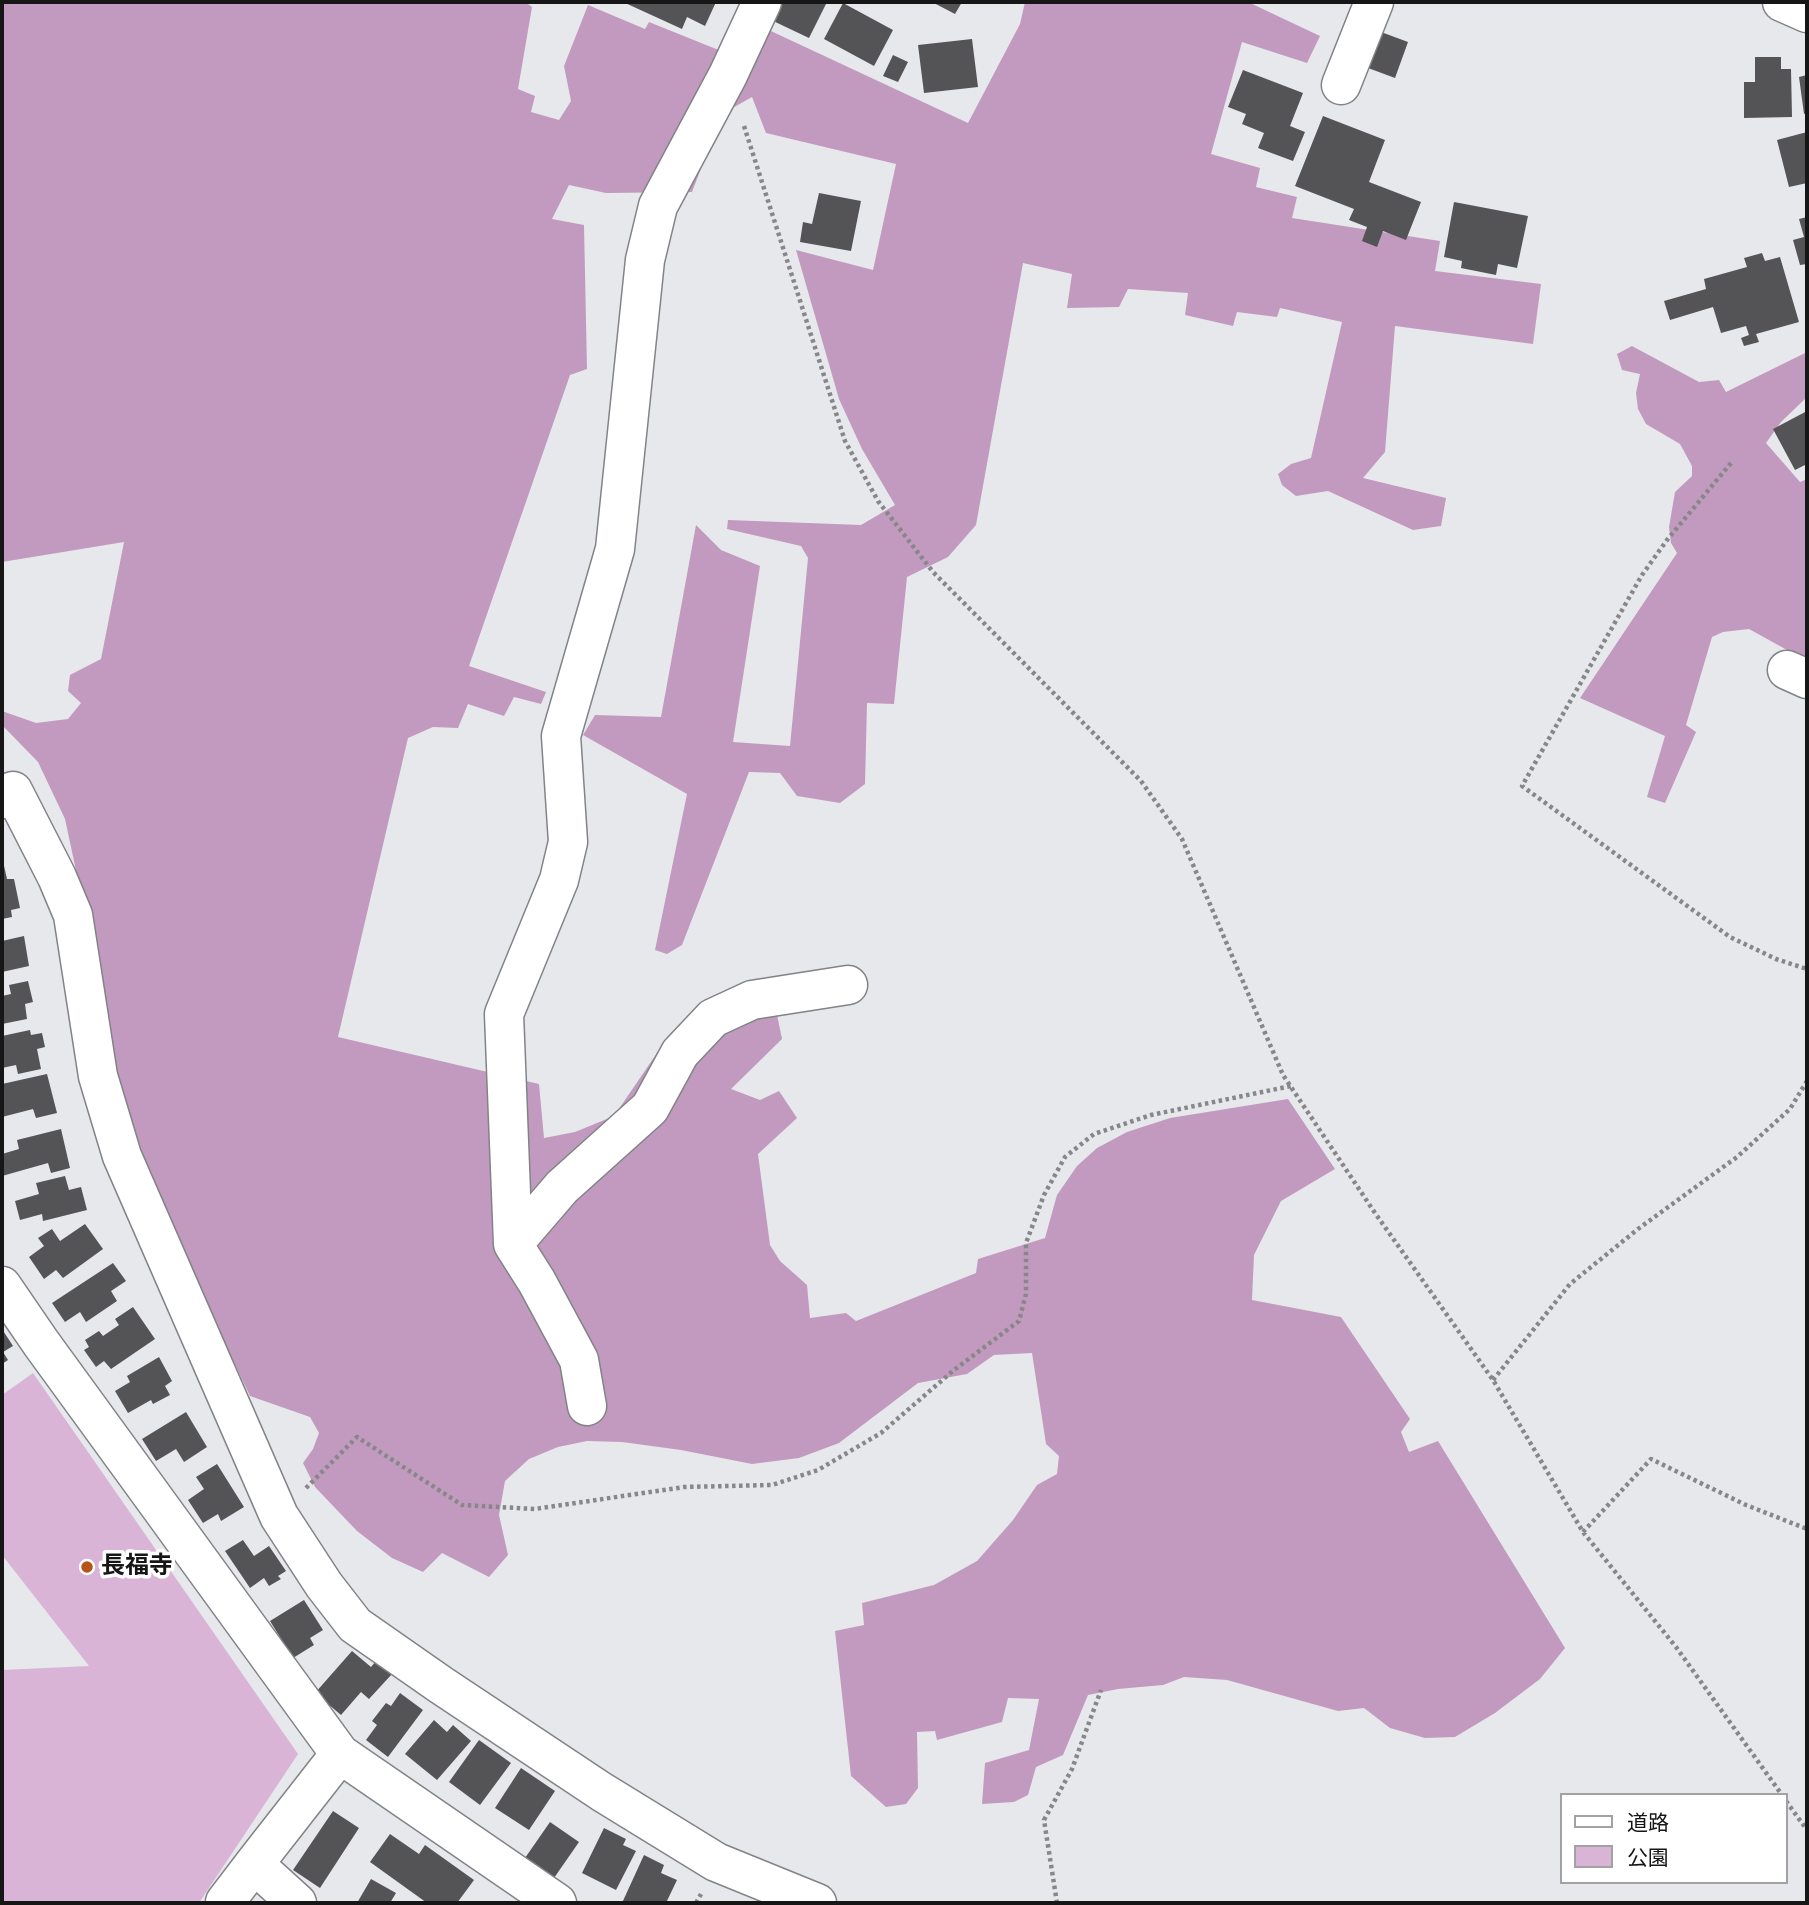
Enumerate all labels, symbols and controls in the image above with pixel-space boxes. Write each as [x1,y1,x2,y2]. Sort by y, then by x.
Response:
place label: 長福寺 [101,1553,173,1581]
marker: 長福寺 [79,1559,95,1575]
legend [1560,1793,1788,1884]
text: 道路 [1627,1808,1669,1838]
text: 公園 [1627,1843,1669,1873]

